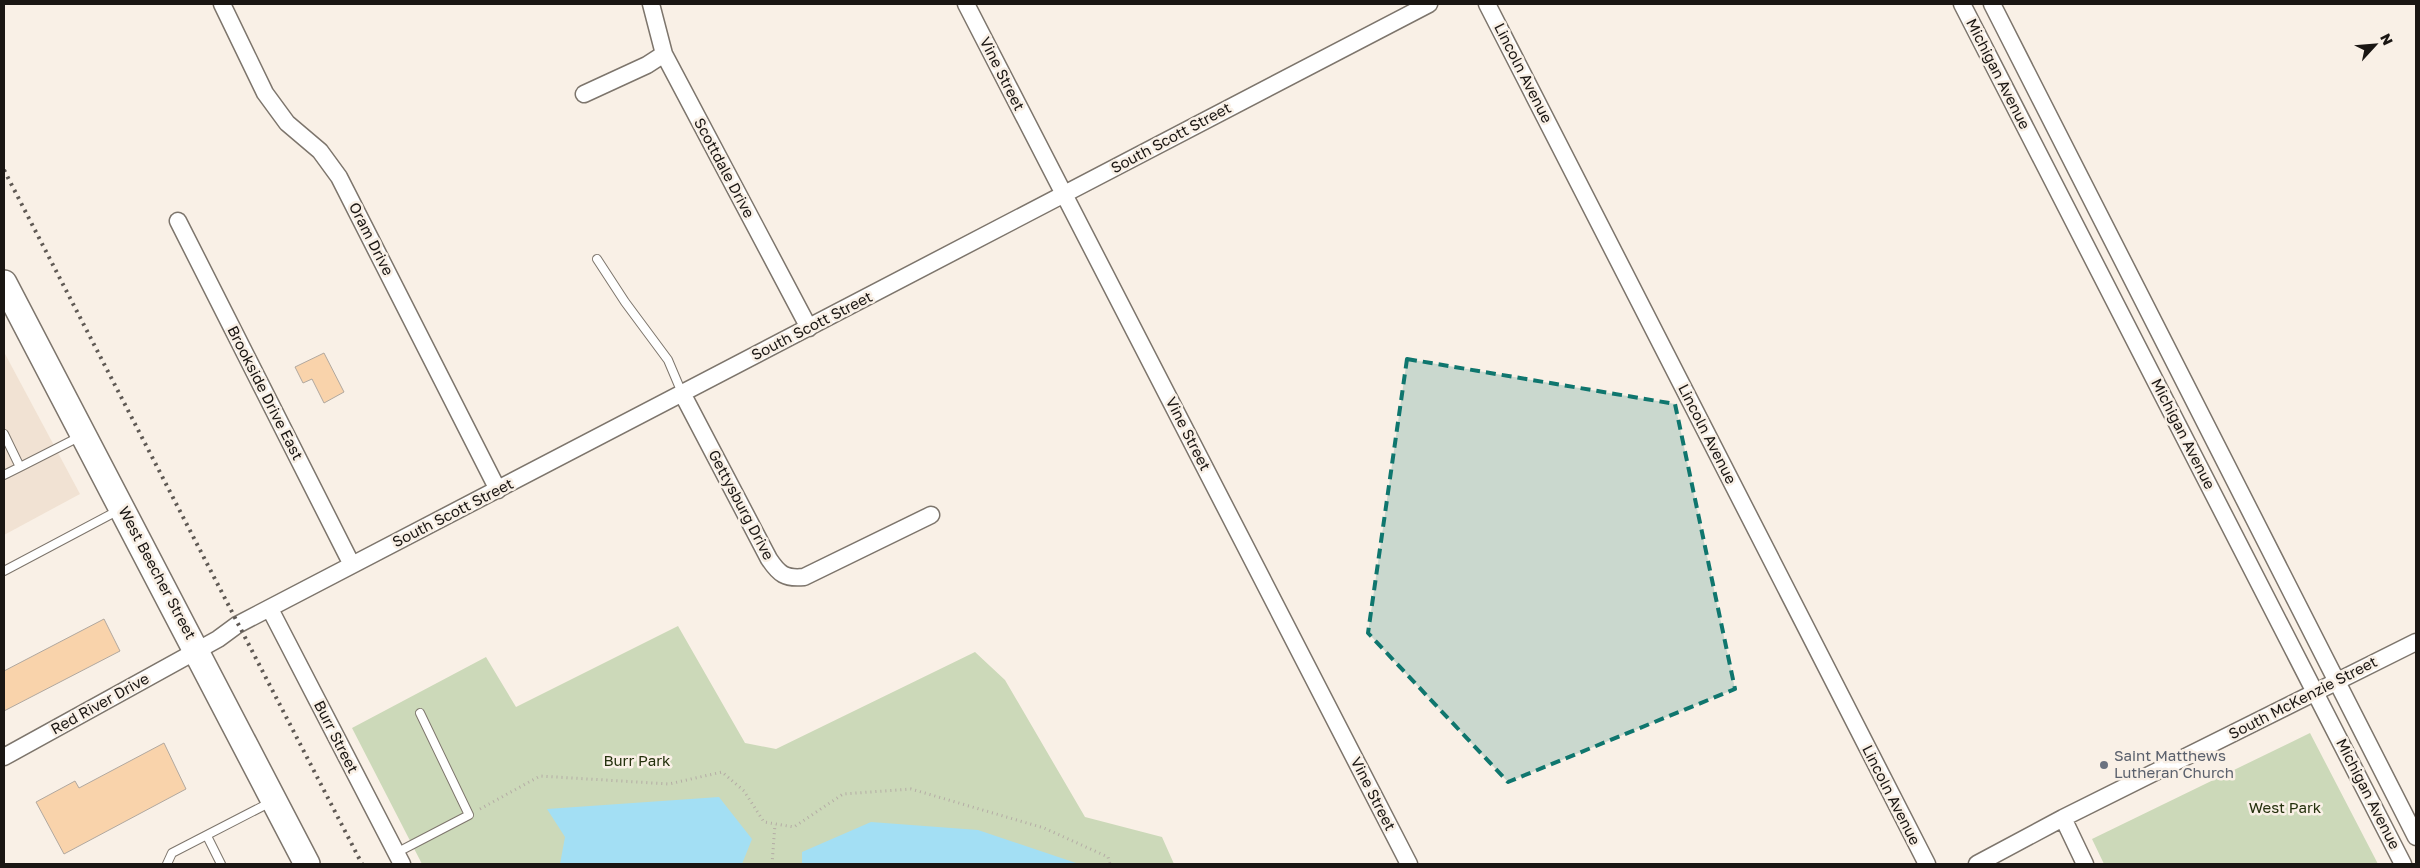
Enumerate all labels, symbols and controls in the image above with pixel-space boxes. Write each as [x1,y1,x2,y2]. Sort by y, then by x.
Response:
street label: Michigan Avenue [1963,15,2035,132]
street label: Lincoln Avenue [1491,20,1557,126]
north arrow [2350,20,2400,70]
text: N [2377,31,2397,48]
street label: Vine Street [977,34,1029,113]
street label: South Scott Street [1107,98,1234,176]
street label: Scottdale Drive [691,114,759,221]
street label: Oram Drive [346,199,398,278]
street label: South Scott Street [748,287,875,363]
street label: Brookside Drive East [224,322,308,463]
street label: Michigan Avenue [2148,375,2220,492]
street label: Lincoln Avenue [1675,381,1741,487]
street label: Vine Street [1163,394,1215,473]
street label: Gettysburg Drive [705,446,779,563]
street label: South Scott Street [389,474,516,550]
street label: West Beecher Street [115,503,201,642]
street label: South McKenzie Street [2225,652,2380,742]
street label: Red River Drive [47,669,152,738]
street label: Burr Street [311,697,363,776]
street label: Michigan Avenue [2333,735,2405,852]
street label: Lincoln Avenue [1859,742,1925,848]
place label: Saint Matthews Lutheran Church [2114,746,2234,781]
park label: Burr Park [603,751,671,769]
street label: Vine Street [1348,754,1400,833]
marker: Saint Matthews Lutheran Church [2098,759,2110,771]
park label: West Park [2249,798,2322,816]

